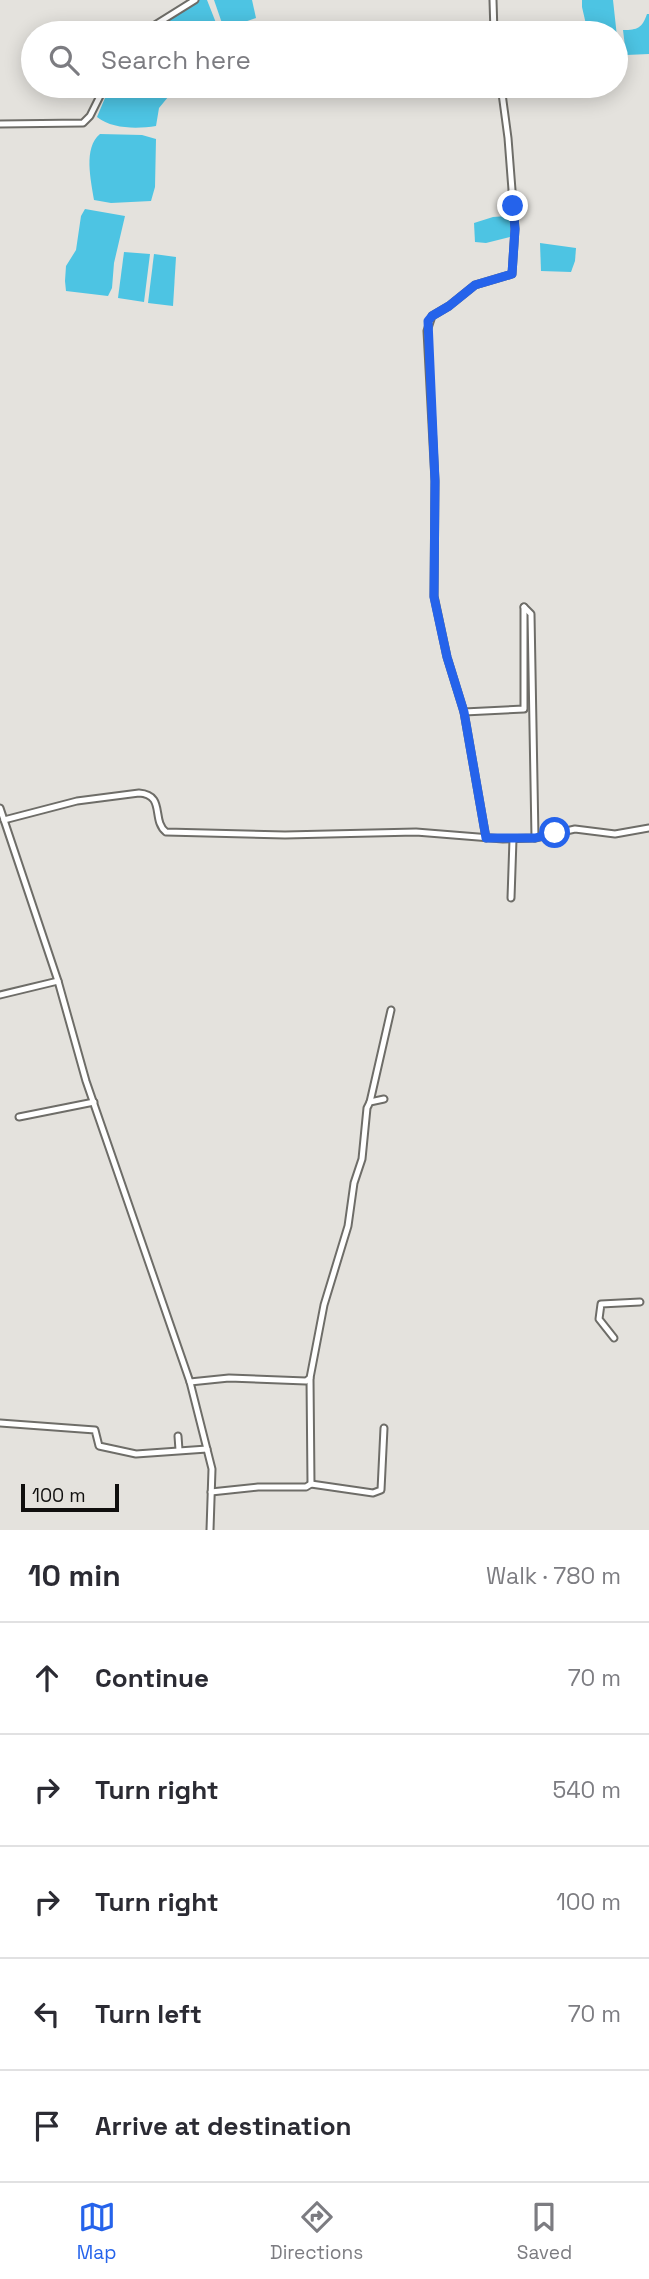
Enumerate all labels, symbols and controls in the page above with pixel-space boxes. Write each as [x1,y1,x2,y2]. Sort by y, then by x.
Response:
search box [21,21,628,98]
icon: search [45,41,83,79]
text: Search here [101,43,251,77]
route end [497,190,528,221]
route start [539,817,570,848]
scale bar [21,1481,119,1513]
text: 100 m [32,1483,86,1508]
text: 10 min [28,1556,121,1595]
text: Walk · 780 m [486,1561,621,1591]
icon: ahead [28,1659,66,1697]
text: Continue [95,1661,209,1695]
text: 70 m [568,1663,621,1693]
icon: right [28,1771,66,1809]
text: Turn right [95,1773,219,1807]
text: 540 m [552,1775,621,1805]
icon: right [28,1883,66,1921]
text: Turn right [95,1885,219,1919]
text: 100 m [556,1887,621,1917]
icon: left [28,1995,66,2033]
text: Turn left [95,1997,202,2031]
text: 70 m [568,1999,621,2029]
icon: arrive [28,2107,66,2145]
text: Arrive at destination [95,2109,352,2143]
tab: Map [77,2198,116,2265]
tab: Directions [270,2198,363,2265]
tab: Saved [517,2198,572,2265]

